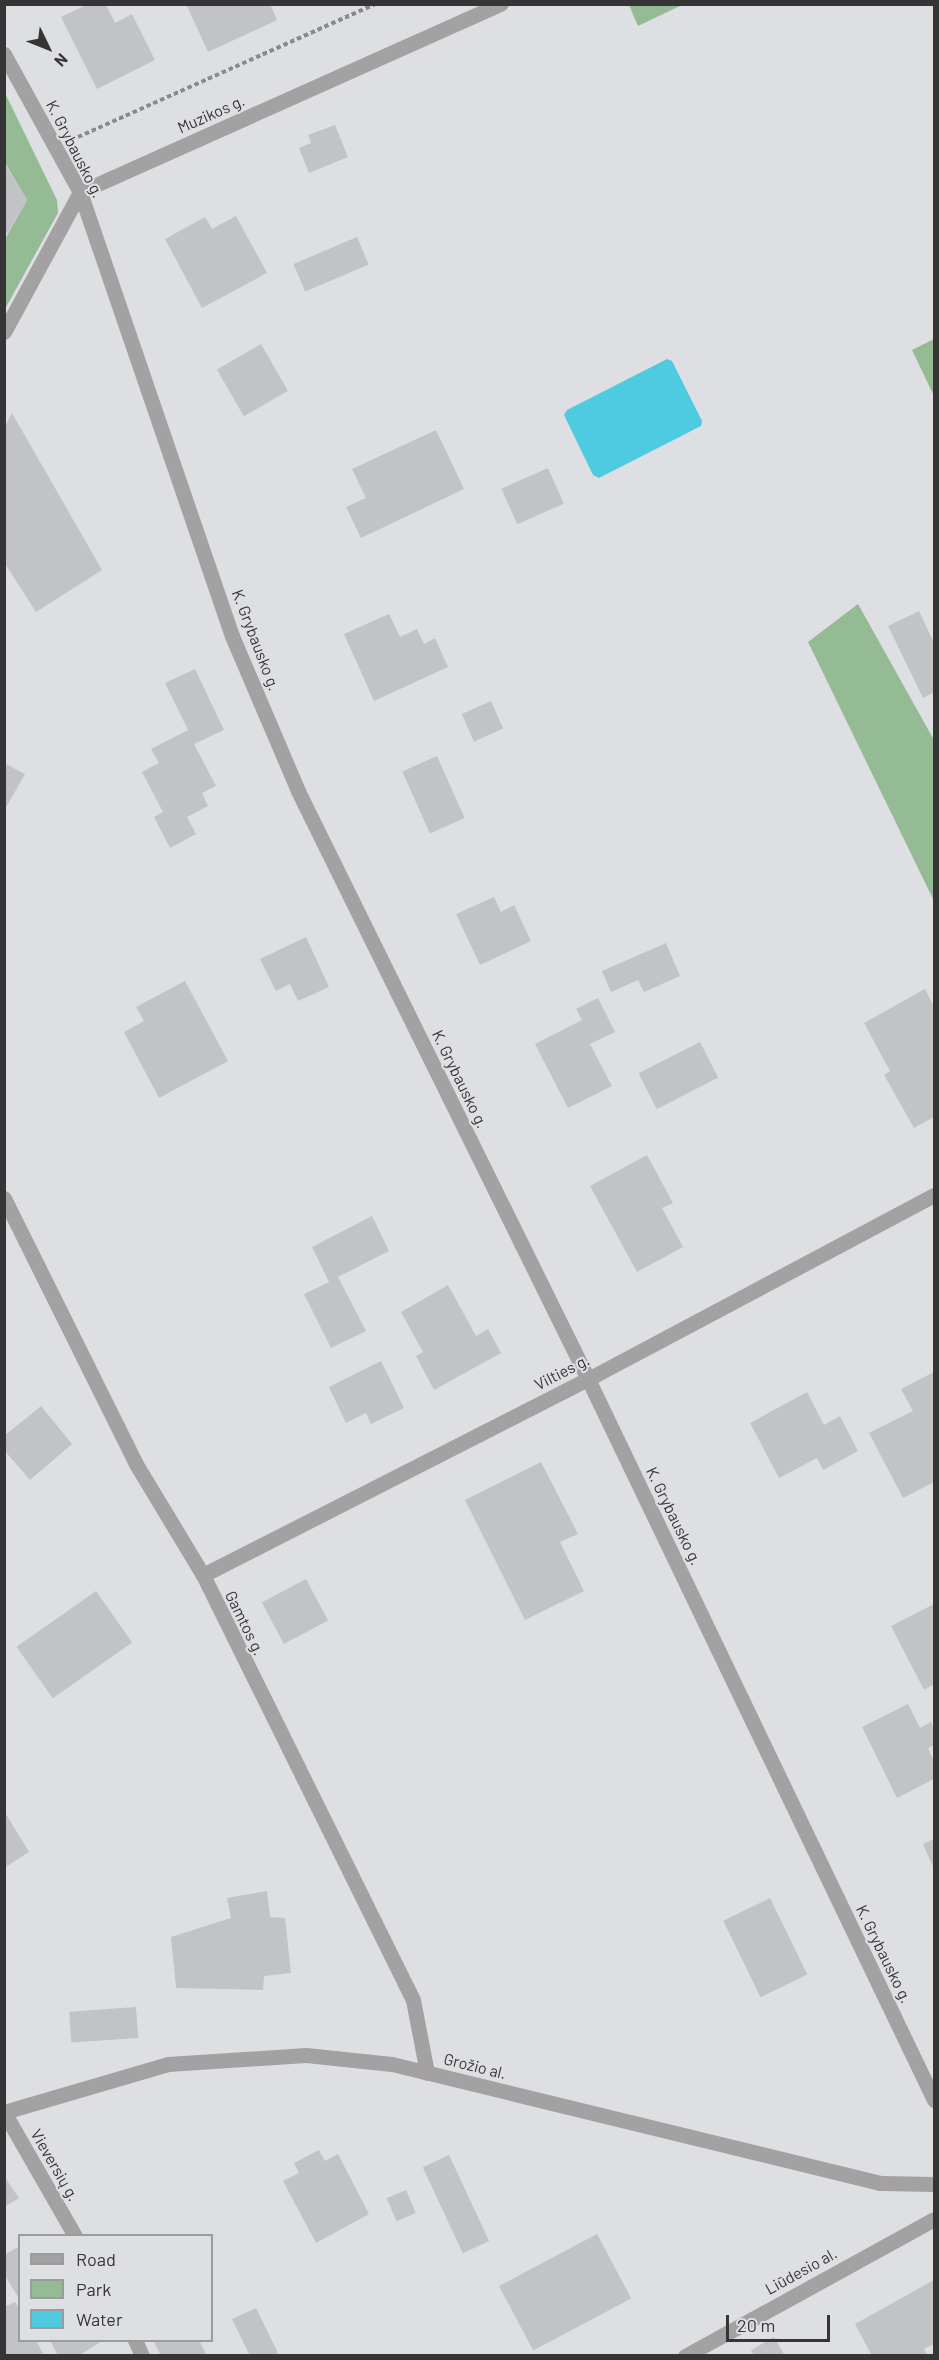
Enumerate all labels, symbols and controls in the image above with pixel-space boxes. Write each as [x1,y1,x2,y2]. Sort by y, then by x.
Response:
north arrow [18,18,78,78]
text: N [51,50,72,71]
street label: Muzikos g. [174,91,248,137]
street label: K. Grybausko g. [42,97,108,201]
street label: K. Grybausko g. [228,587,284,693]
street label: K. Grybausko g. [428,1027,492,1131]
street label: Vilties g. [531,1350,593,1394]
street label: K. Grybausko g. [642,1464,706,1568]
street label: Gamtos g. [221,1588,269,1658]
street label: K. Grybausko g. [852,1902,916,2006]
street label: Grožio al. [442,2049,508,2083]
street label: Vieversių g. [27,2126,83,2204]
legend [18,2234,213,2342]
street label: Liūdesio al. [762,2243,840,2299]
text: Road [76,2248,116,2270]
text: Park [76,2278,111,2300]
scale bar [729,2303,832,2341]
text: Water [76,2308,123,2330]
text: 20 m [737,2314,775,2336]

